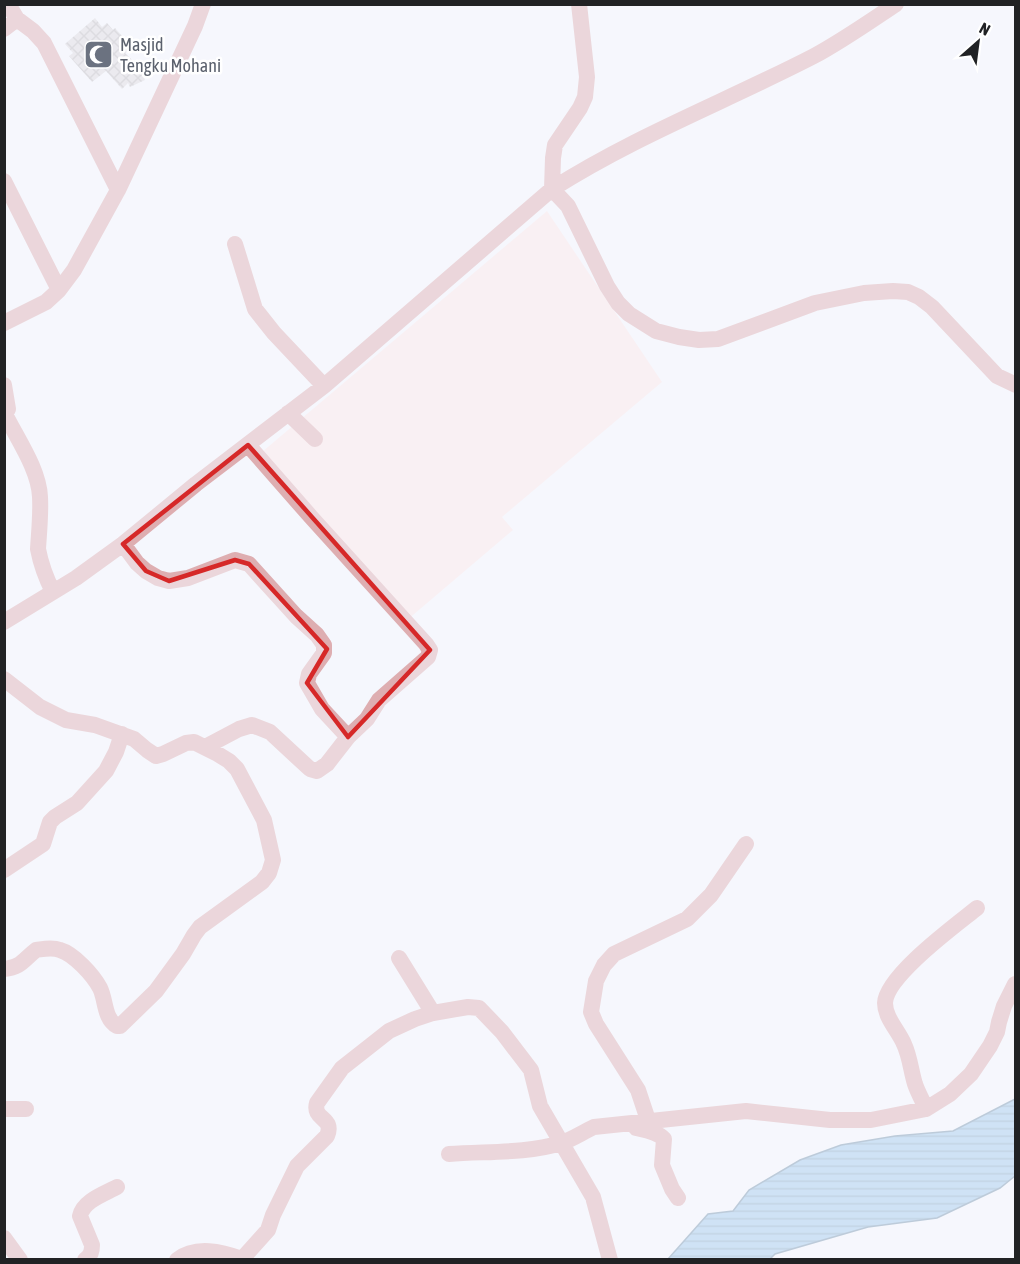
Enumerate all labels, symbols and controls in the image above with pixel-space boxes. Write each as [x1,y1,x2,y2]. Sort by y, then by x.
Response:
north arrow [948,12,1008,72]
text: N [977,19,993,39]
place label: Masjid Tengku Mohani [120,34,221,76]
mosque icon: Masjid Tengku Mohani [83,39,115,71]

